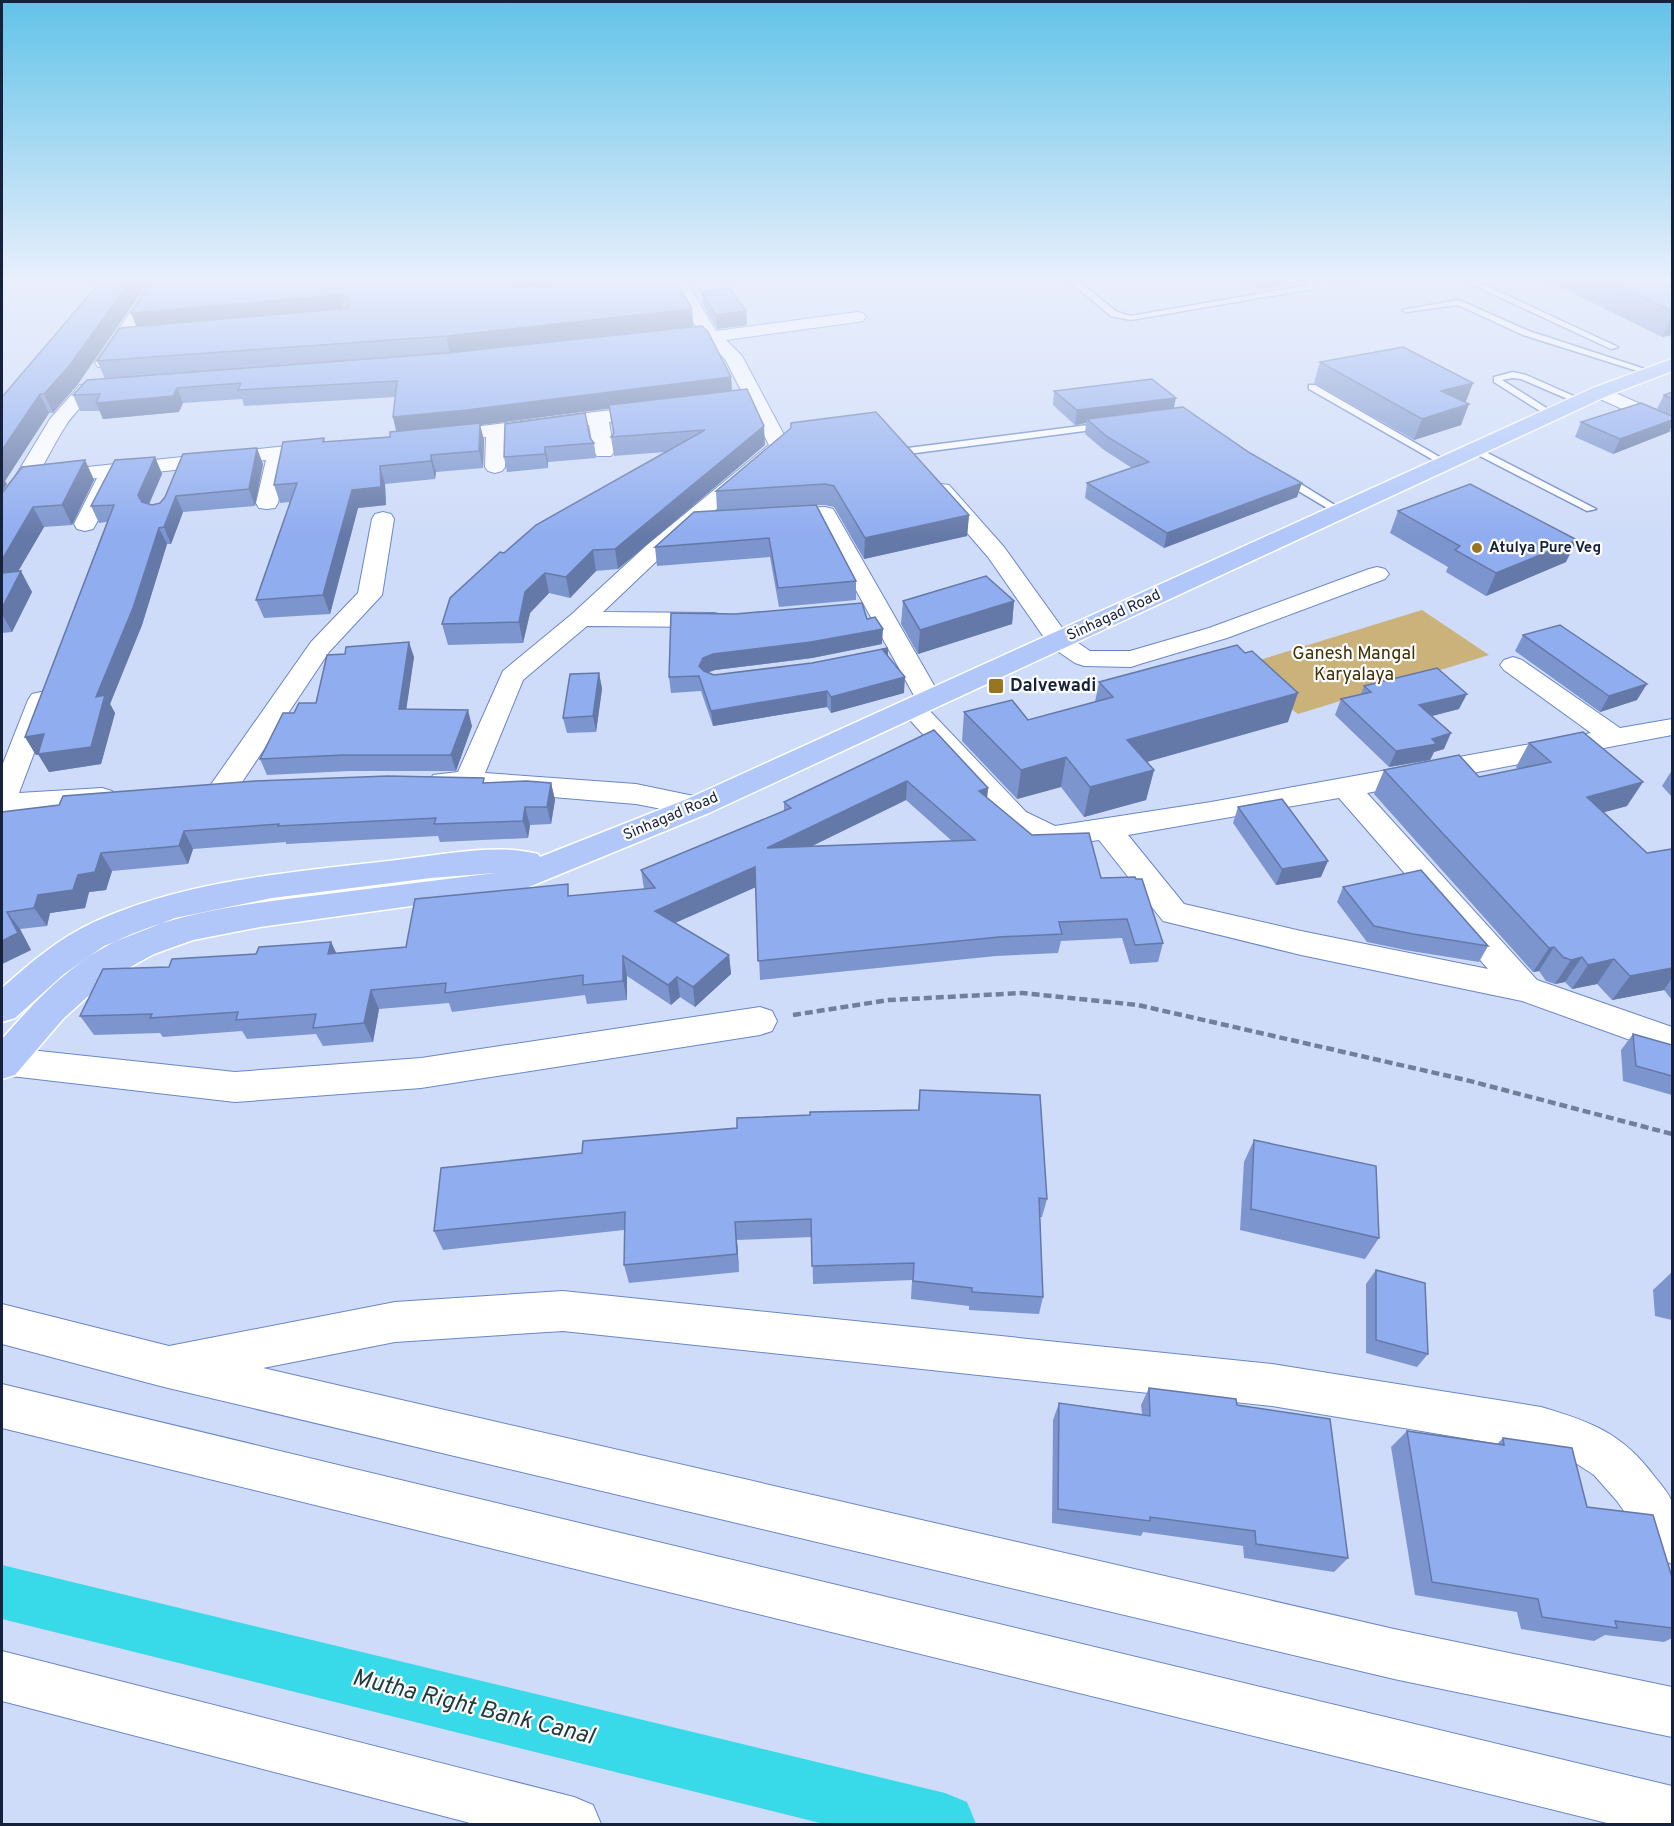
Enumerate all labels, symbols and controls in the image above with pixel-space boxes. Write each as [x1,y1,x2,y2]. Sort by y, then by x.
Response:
place label: Atulya Pure Veg [1489,539,1601,558]
marker: Atulya Pure Veg [1470,541,1484,555]
street label: Sinhagad Road [1064,586,1164,646]
park label: Ganesh Mangal Karyalaya [1292,643,1416,687]
place label: Dalvewadi [1010,675,1096,698]
marker: Dalvewadi [987,677,1005,695]
street label: Sinhagad Road [621,788,721,846]
water label: Mutha Right Bank Canal [349,1663,599,1753]

